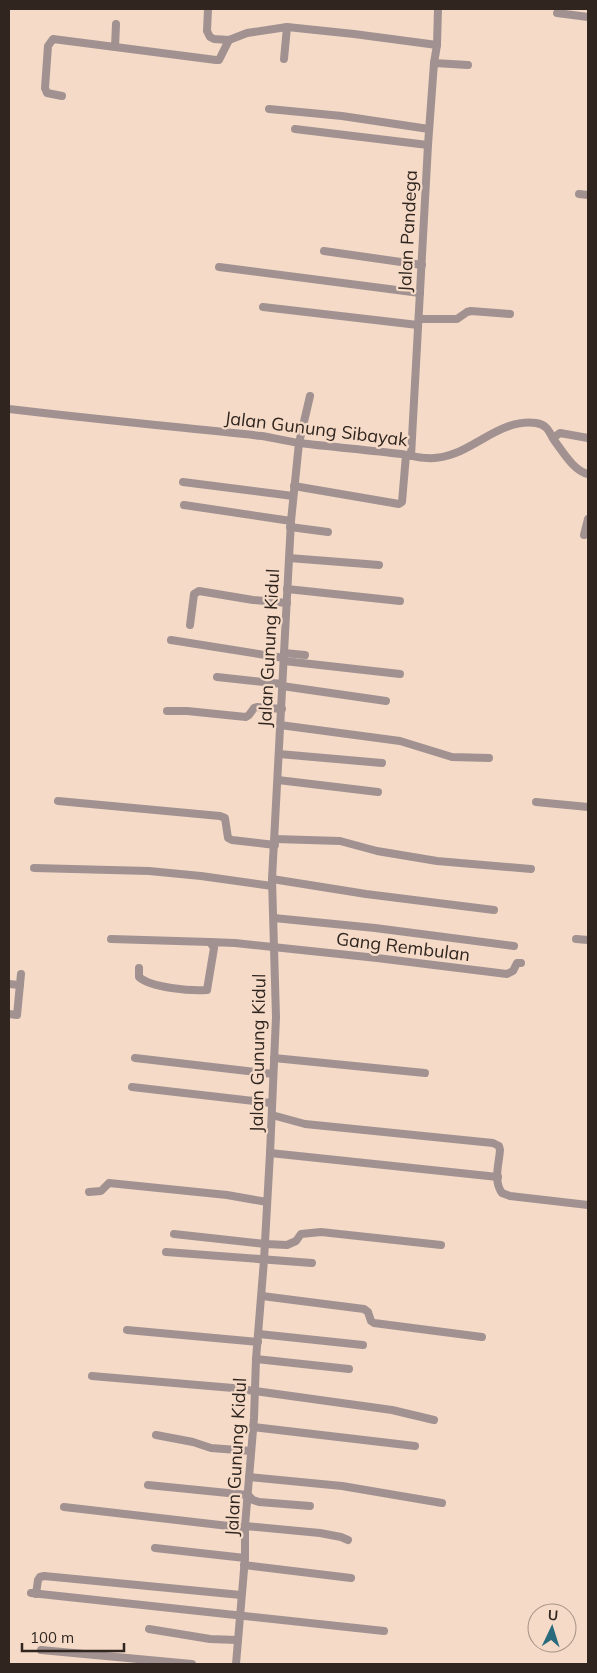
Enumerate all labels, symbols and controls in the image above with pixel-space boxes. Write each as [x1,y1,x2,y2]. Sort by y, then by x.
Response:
street label: Jalan Pandega [393,169,422,292]
street label: Jalan Gunung Sibayak [223,406,410,451]
street label: Jalan Gunung Kidul [253,568,284,728]
street label: Gang Rembulan [335,927,471,966]
street label: Jalan Gunung Kidul [245,973,270,1133]
street label: Jalan Gunung Kidul [220,1377,251,1537]
north arrow [527,1603,577,1653]
text: U [547,1606,559,1624]
scale bar [22,1620,125,1652]
text: 100 m [30,1628,74,1647]

